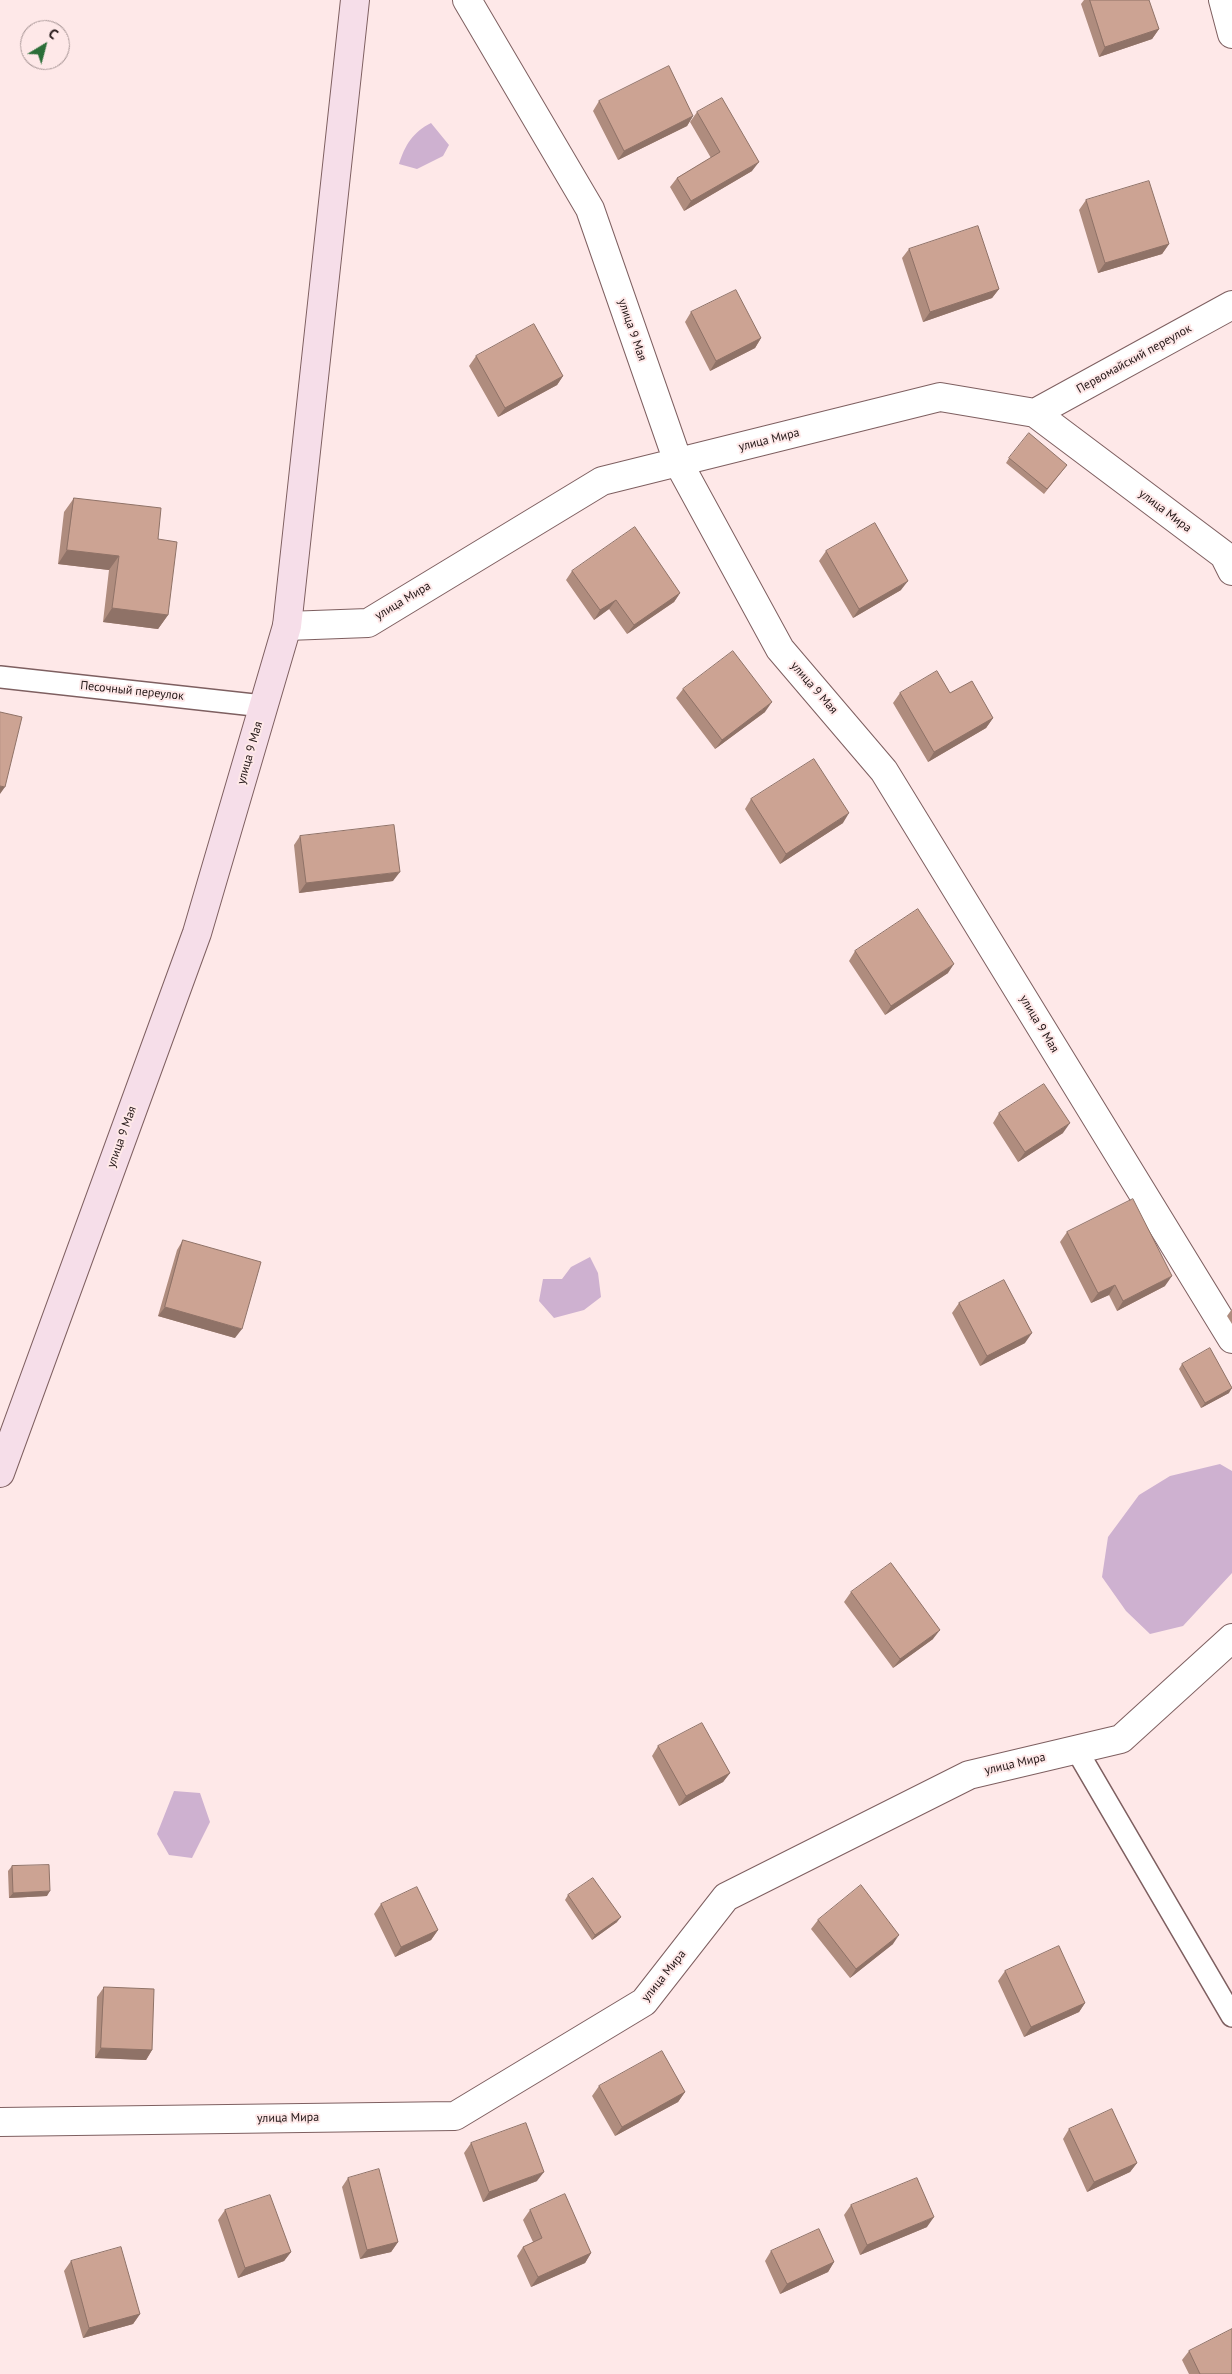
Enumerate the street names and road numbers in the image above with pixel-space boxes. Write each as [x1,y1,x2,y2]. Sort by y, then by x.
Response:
street label: улица 9 Мая [615,297,649,363]
street label: Первомайский переулок [1074,321,1194,397]
street label: улица Мира [737,425,801,455]
street label: улица Мира [1136,487,1194,535]
street label: улица Мира [373,579,433,623]
street label: улица 9 Мая [787,659,841,717]
street label: Песочный переулок [80,678,184,704]
street label: улица 9 Мая [234,720,266,786]
street label: улица 9 Мая [1016,993,1062,1055]
street label: улица 9 Мая [104,1104,140,1170]
street label: улица Мира [983,1750,1047,1778]
street label: улица Мира [639,1947,689,2005]
street label: улица Мира [257,2110,319,2126]

